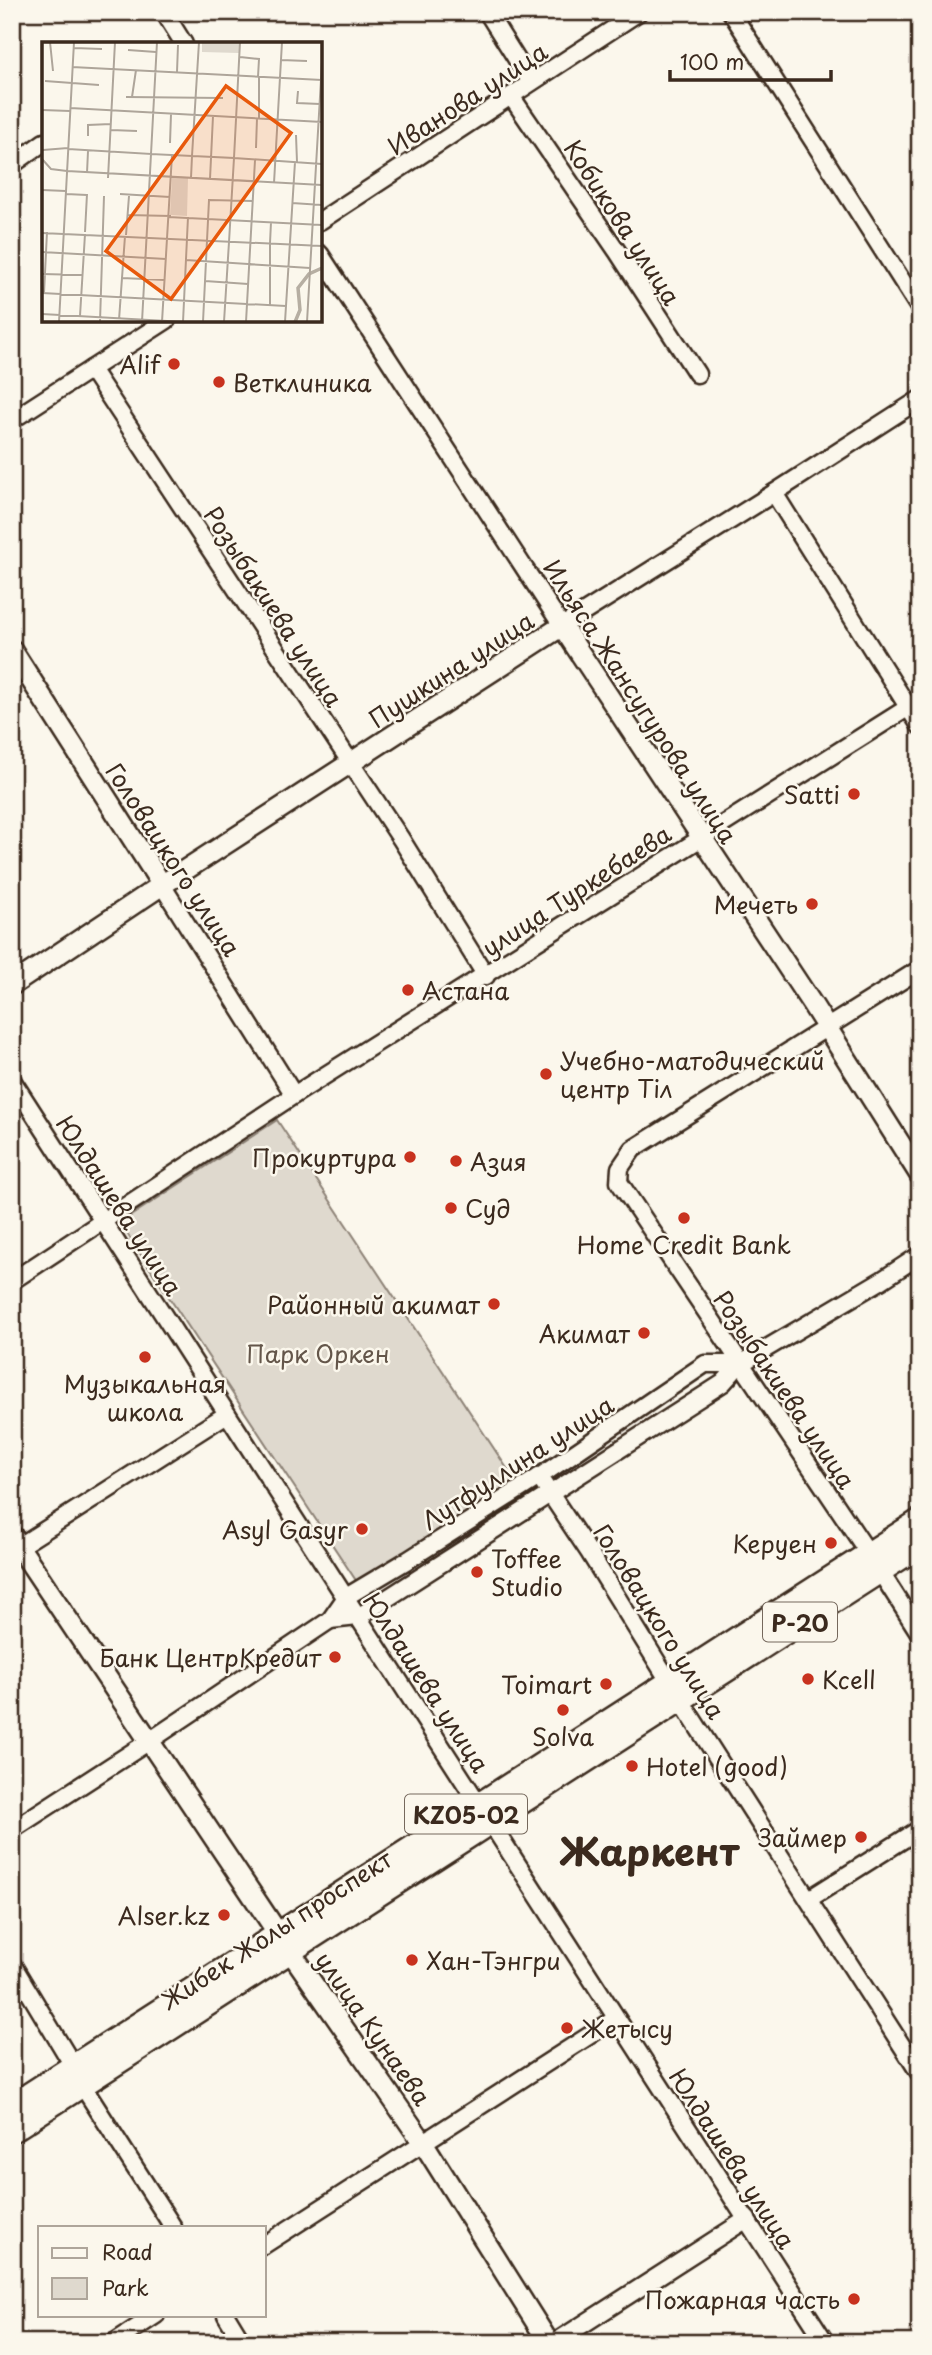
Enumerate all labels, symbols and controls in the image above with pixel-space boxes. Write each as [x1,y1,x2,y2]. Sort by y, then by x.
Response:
street label: Иванова улица [380,33,554,163]
scale bar [670,38,830,82]
inset map [42,42,322,322]
text: 100 m [680,45,744,77]
street label: Кобикова улица [556,132,690,312]
place label: Alif [119,346,162,382]
marker: Alif [166,356,182,372]
place label: Ветклиника [233,364,372,400]
marker: Ветклиника [211,374,227,390]
street label: Розыбакиева улица [196,499,352,713]
street label: Ильяса Жансугурова улица [535,552,747,850]
street label: Пушкина улица [361,602,541,736]
street label: Головацкого улица [98,755,250,963]
place label: Satti [784,776,840,812]
marker: Satti [846,786,862,802]
street label: улица Туркебаева [474,815,678,965]
place label: Мечеть [714,886,798,922]
marker: Мечеть [804,896,820,912]
place label: Астана [422,972,509,1008]
marker: Астана [400,982,416,998]
place label: Учебно-матодический центр Тіл [560,1042,824,1106]
marker: Учебно-матодический центр Тіл [538,1066,554,1082]
street label: Юлдашева улица [48,1108,192,1302]
place label: Прокуртура [252,1139,396,1175]
place label: Азия [470,1143,527,1179]
marker: Прокуртура [402,1149,418,1165]
marker: Азия [448,1153,464,1169]
place label: Суд [465,1190,511,1226]
marker: Суд [443,1200,459,1216]
marker: Home Credit Bank [676,1210,692,1226]
place label: Home Credit Bank [577,1226,791,1262]
street label: Розыбакиева улица [705,1282,865,1496]
place label: Районный акимат [267,1286,481,1322]
marker: Районный акимат [486,1296,502,1312]
place label: Акимат [539,1315,631,1351]
marker: Акимат [636,1325,652,1341]
park label: Парк Оркен [246,1335,390,1371]
marker: Музыкальная школа [137,1349,153,1365]
place label: Музыкальная школа [64,1365,226,1429]
street label: Лутфуллина улица [414,1386,620,1538]
place label: Asyl Gasyr [222,1511,349,1547]
street label: Головацкого улица [585,1516,735,1726]
marker: Asyl Gasyr [354,1521,370,1537]
place label: Керуен [732,1525,817,1561]
marker: Керуен [823,1535,839,1551]
place label: Toffee Studio [491,1540,563,1604]
marker: Toffee Studio [469,1564,485,1580]
street label: Юлдашева улица [355,1585,499,1779]
road number: Р-20 [763,1602,837,1642]
place label: Банк ЦентрКредит [99,1639,322,1675]
marker: Банк ЦентрКредит [327,1649,343,1665]
place label: Kcell [822,1661,876,1697]
place label: Toimart [501,1666,592,1702]
marker: Kcell [800,1671,816,1687]
marker: Toimart [598,1676,614,1692]
marker: Solva [555,1702,571,1718]
place label: Solva [532,1718,594,1754]
place label: Hotel (good) [646,1748,788,1784]
marker: Hotel (good) [624,1758,640,1774]
road number: KZ05-02 [405,1795,527,1834]
place label: Займер [758,1819,847,1855]
district label: Жаркент [559,1822,741,1879]
marker: Займер [853,1829,869,1845]
street label: Жибек Жолы проспект [153,1840,399,2018]
place label: Alser.kz [118,1897,210,1933]
marker: Alser.kz [216,1907,232,1923]
place label: Хан-Тэнгри [426,1942,561,1978]
street label: улица Кунаева [307,1944,441,2112]
marker: Хан-Тэнгри [404,1952,420,1968]
place label: Жетысу [581,2010,673,2046]
marker: Жетысу [559,2020,575,2036]
street label: Юлдашева улица [661,2061,805,2255]
legend [38,2226,266,2316]
text: Road [102,2235,153,2267]
text: Park [102,2271,149,2303]
place label: Пожарная часть [645,2281,840,2317]
marker: Пожарная часть [846,2291,862,2307]

